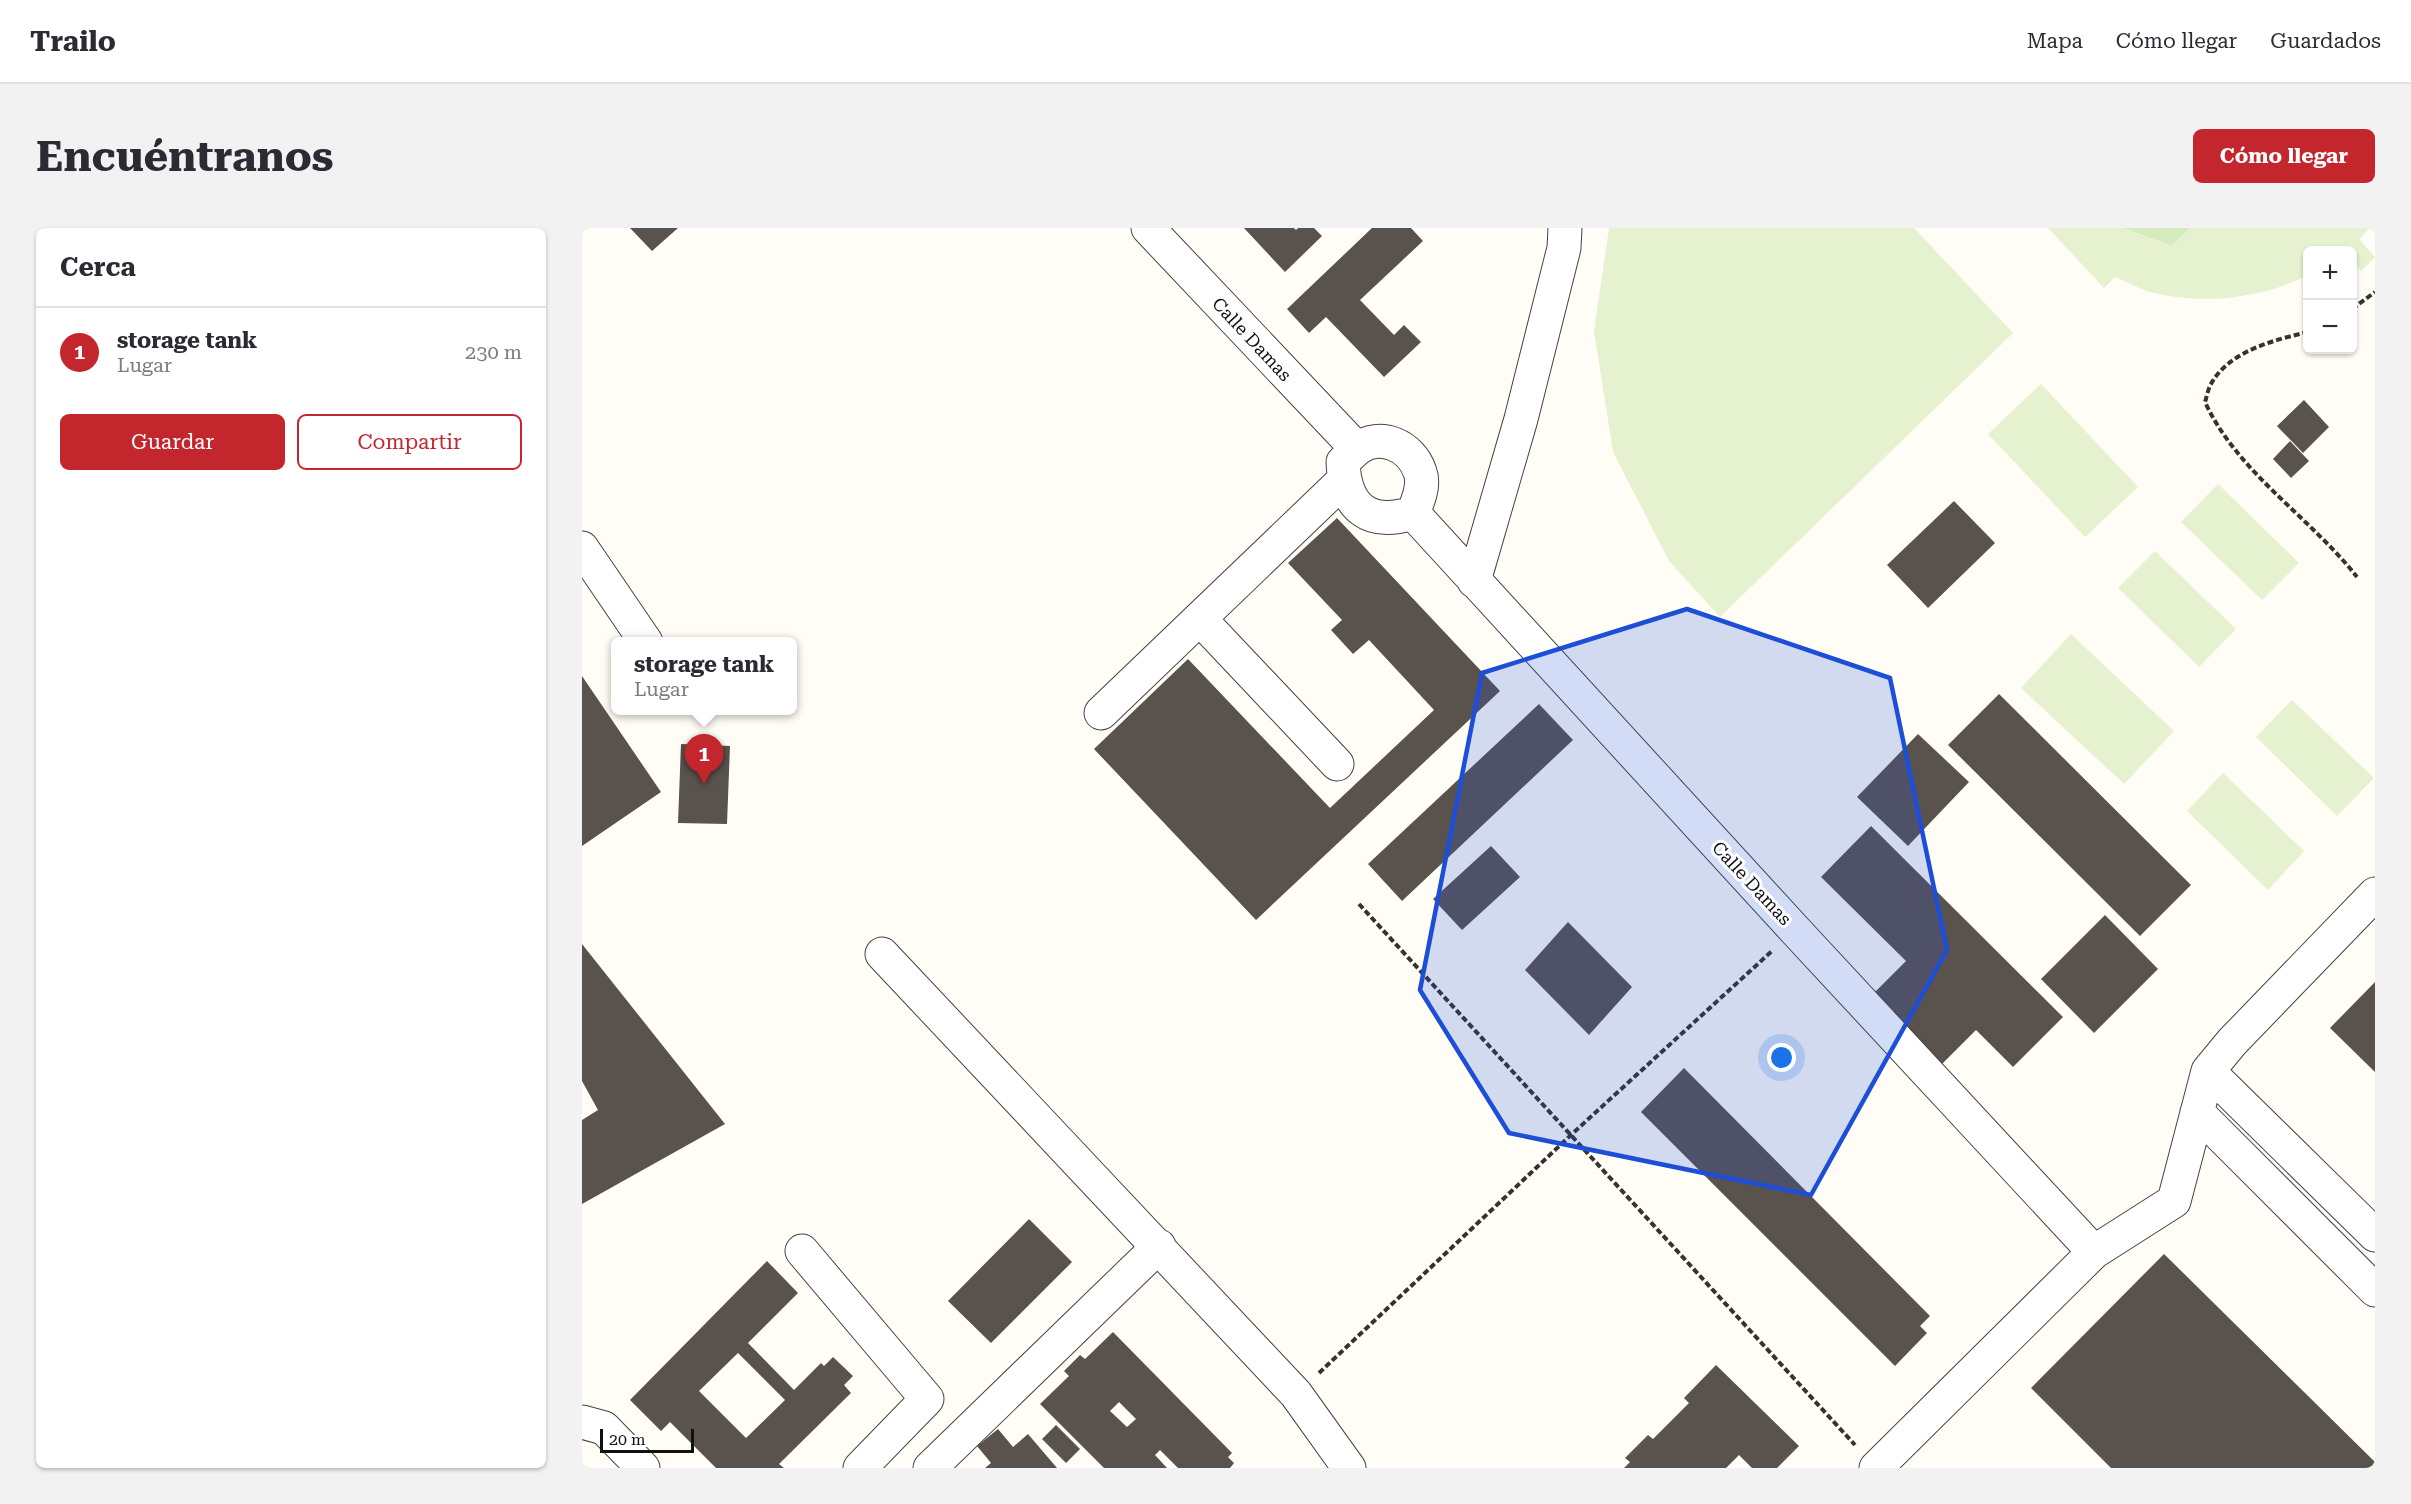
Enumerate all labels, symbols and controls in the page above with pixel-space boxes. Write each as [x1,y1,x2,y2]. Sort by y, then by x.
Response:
text: Trailo [30,25,116,58]
text: Mapa [2027,29,2083,53]
text: Cómo llegar [2116,29,2237,53]
text: Guardados [2270,29,2381,53]
button: Cómo llegar [2193,129,2375,183]
text: Encuéntranos [36,132,334,181]
map controls [2303,246,2357,354]
button: + [2303,246,2357,300]
text: Cerca [60,252,136,282]
street label: Calle Damas [1208,293,1296,385]
button: − [2303,300,2357,354]
text: storage tank [117,328,257,353]
text: 1 [74,340,85,364]
text: 230 m [465,340,522,364]
text: Lugar [117,353,172,377]
button: Guardar [60,414,285,470]
button: Compartir [297,414,522,470]
popup [611,637,797,715]
text: storage tank [634,652,774,677]
text: Lugar [634,677,689,701]
pin: 1 [684,734,724,784]
street label: Calle Damas [1708,837,1796,929]
your location [1767,1043,1796,1072]
scale bar [600,1426,694,1454]
text: 20 m [609,1430,646,1449]

